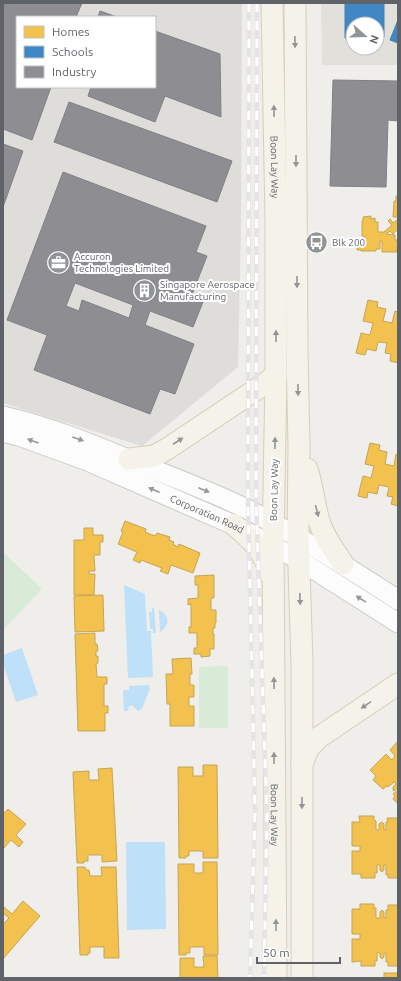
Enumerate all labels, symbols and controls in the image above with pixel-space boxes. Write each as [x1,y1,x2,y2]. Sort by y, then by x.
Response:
legend [16,16,156,88]
north arrow [345,16,385,56]
text: Homes [52,25,90,38]
text: N [367,34,381,45]
one-way arrow [292,36,298,49]
text: Schools [52,45,93,58]
text: Industry [52,65,97,78]
one-way arrow [271,104,277,117]
street label: Boon Lay Way [269,136,281,198]
one-way arrow [293,155,299,168]
bus stop icon: Blk 200 [304,229,330,255]
place label: Blk 200 [332,237,366,248]
office icon: Accuron Technologies Limited [45,249,71,275]
place label: Accuron Technologies Limited [74,251,169,274]
one-way arrow [294,276,300,289]
building icon: Singapore Aerospace Manufacturing [131,277,157,303]
place label: Singapore Aerospace Manufacturing [160,279,255,302]
one-way arrow [273,329,279,342]
one-way arrow [295,384,301,397]
one-way arrow [73,436,85,442]
one-way arrow [272,436,278,449]
one-way arrow [27,437,39,443]
one-way arrow [172,438,184,445]
street label: Boon Lay Way [268,459,280,521]
one-way arrow [148,487,159,493]
one-way arrow [199,487,210,493]
street label: Corporation Road [168,492,246,535]
one-way arrow [314,504,320,517]
one-way arrow [297,593,303,606]
one-way arrow [355,596,367,603]
one-way arrow [271,676,277,689]
one-way arrow [361,701,371,709]
one-way arrow [271,751,277,764]
street label: Boon Lay Way [269,784,281,846]
one-way arrow [299,797,305,810]
one-way arrow [273,918,279,931]
scale bar [257,939,340,965]
text: 50 m [263,946,290,959]

